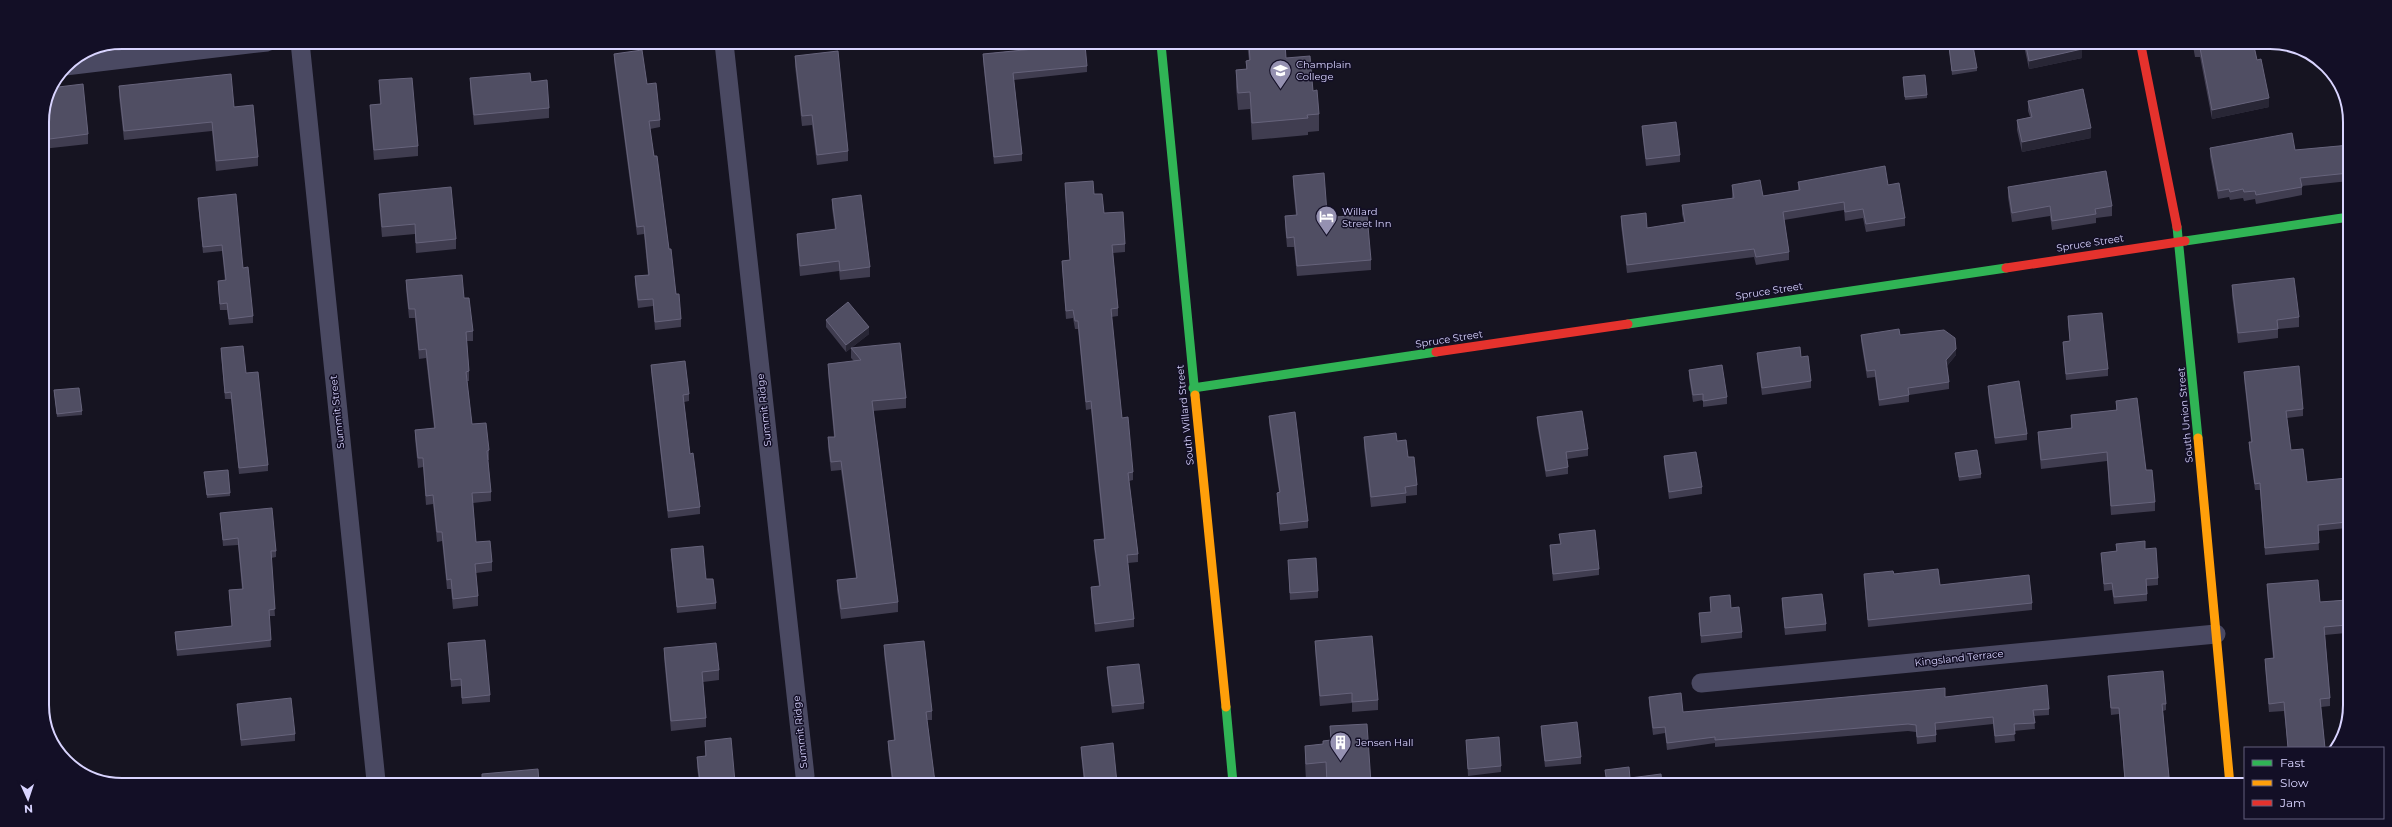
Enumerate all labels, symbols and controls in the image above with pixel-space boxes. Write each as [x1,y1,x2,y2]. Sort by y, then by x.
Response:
school or university icon: Champlain College [1268,57,1294,90]
place label: Champlain College [1296,58,1351,83]
hotel icon: Willard Street Inn [1314,204,1340,237]
place label: Willard Street Inn [1342,205,1391,230]
street label: Spruce Street [2055,231,2125,255]
street label: Spruce Street [1734,279,1804,303]
street label: Spruce Street [1414,327,1484,351]
street label: South Willard Street [1173,364,1197,466]
street label: South Union Street [2174,367,2196,463]
street label: Summit Ridge [754,373,774,447]
street label: Summit Street [327,375,347,449]
street label: Kingsland Terrace [1914,647,2004,669]
street label: Summit Ridge [790,695,810,769]
building icon: Jensen Hall [1328,729,1354,762]
place label: Jensen Hall [1355,736,1414,749]
legend [2244,747,2384,819]
text: Fast [2280,755,2305,770]
text: Slow [2280,775,2309,790]
north arrow [8,779,48,819]
text: Jam [2279,795,2306,810]
text: N [24,802,33,816]

